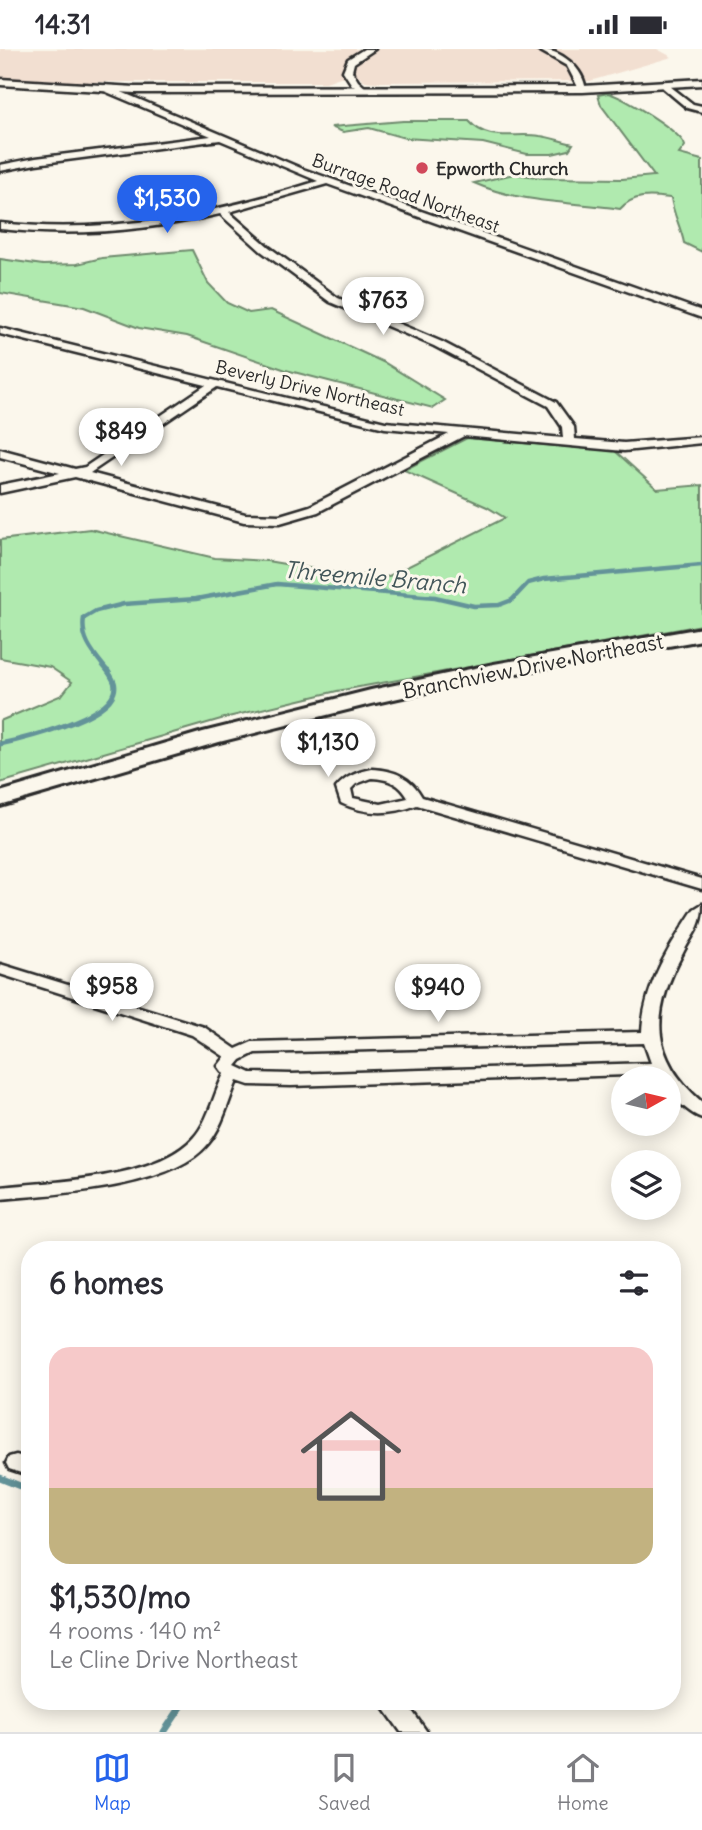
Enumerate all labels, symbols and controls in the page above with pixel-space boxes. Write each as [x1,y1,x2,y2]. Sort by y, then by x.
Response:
text: 14:31 [35,8,91,41]
street label: Burrage Road Northeast [309,148,503,238]
place label: Epworth Church [436,157,569,180]
marker: Epworth Church [414,160,430,176]
pin: $1,530 [110,176,224,235]
text: $1,530 [133,183,201,212]
pin: $763 [342,278,424,337]
text: $763 [358,285,408,314]
street label: Beverly Drive Northeast [213,355,407,421]
pin: $849 [80,409,162,468]
text: $849 [95,416,147,445]
water label: Threemile Branch [283,555,468,599]
street label: Branchview Drive Northeast [400,627,666,705]
pin: $1,130 [271,719,385,779]
text: $1,130 [297,727,359,756]
pin: $958 [71,963,153,1023]
pin: $940 [397,965,479,1024]
text: $958 [86,971,138,1000]
text: $940 [411,972,465,1001]
north arrow [611,1066,681,1136]
map controls [611,1066,681,1220]
button: layers [611,1150,681,1220]
text: 6 homes [49,1264,164,1302]
icon: filters [615,1264,653,1302]
icon: home [288,1393,414,1519]
text: $1,530/mo [49,1578,191,1616]
text: 4 rooms · 140 m² [49,1616,221,1645]
text: Le Cline Drive Northeast [49,1645,298,1674]
tab: Map [93,1749,131,1815]
tab: Saved [318,1749,370,1815]
tab: Home [557,1749,609,1815]

